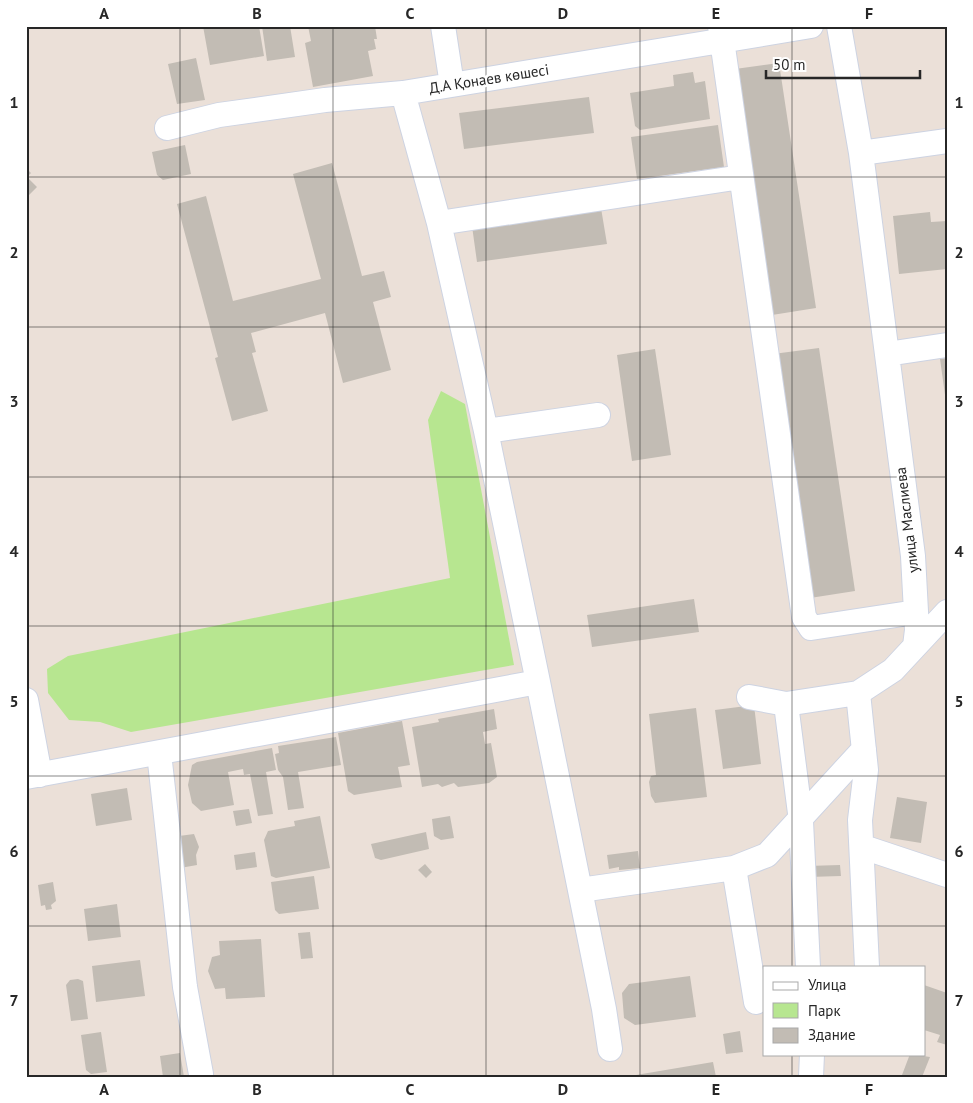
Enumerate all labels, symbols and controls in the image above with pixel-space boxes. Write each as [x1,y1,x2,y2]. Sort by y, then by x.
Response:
text: A [99,3,109,23]
text: B [252,3,262,23]
text: C [406,3,415,23]
text: D [558,3,568,23]
text: E [712,3,720,23]
text: F [865,3,873,23]
scale bar [766,48,919,80]
text: 50 m [773,55,806,74]
street label: Д.А Қонаев көшесі [428,60,550,97]
text: 1 [9,92,19,112]
text: 1 [954,92,964,112]
text: 2 [9,242,19,262]
text: 2 [954,242,964,262]
text: 3 [9,391,19,411]
text: 3 [954,391,964,411]
street label: улица Маслиева [891,466,922,574]
text: 4 [9,541,19,561]
text: 4 [954,541,964,561]
text: 5 [9,691,19,711]
text: 5 [954,691,964,711]
text: 6 [9,841,19,861]
text: 6 [954,841,964,861]
legend [763,966,926,1056]
text: Улица [808,975,846,994]
text: 7 [9,990,19,1010]
text: 7 [954,990,964,1010]
text: Парк [808,1001,841,1020]
text: Здание [808,1025,856,1044]
text: A [99,1079,109,1099]
text: B [252,1079,262,1099]
text: C [406,1079,415,1099]
text: D [558,1079,568,1099]
text: E [712,1079,720,1099]
text: F [865,1079,873,1099]

